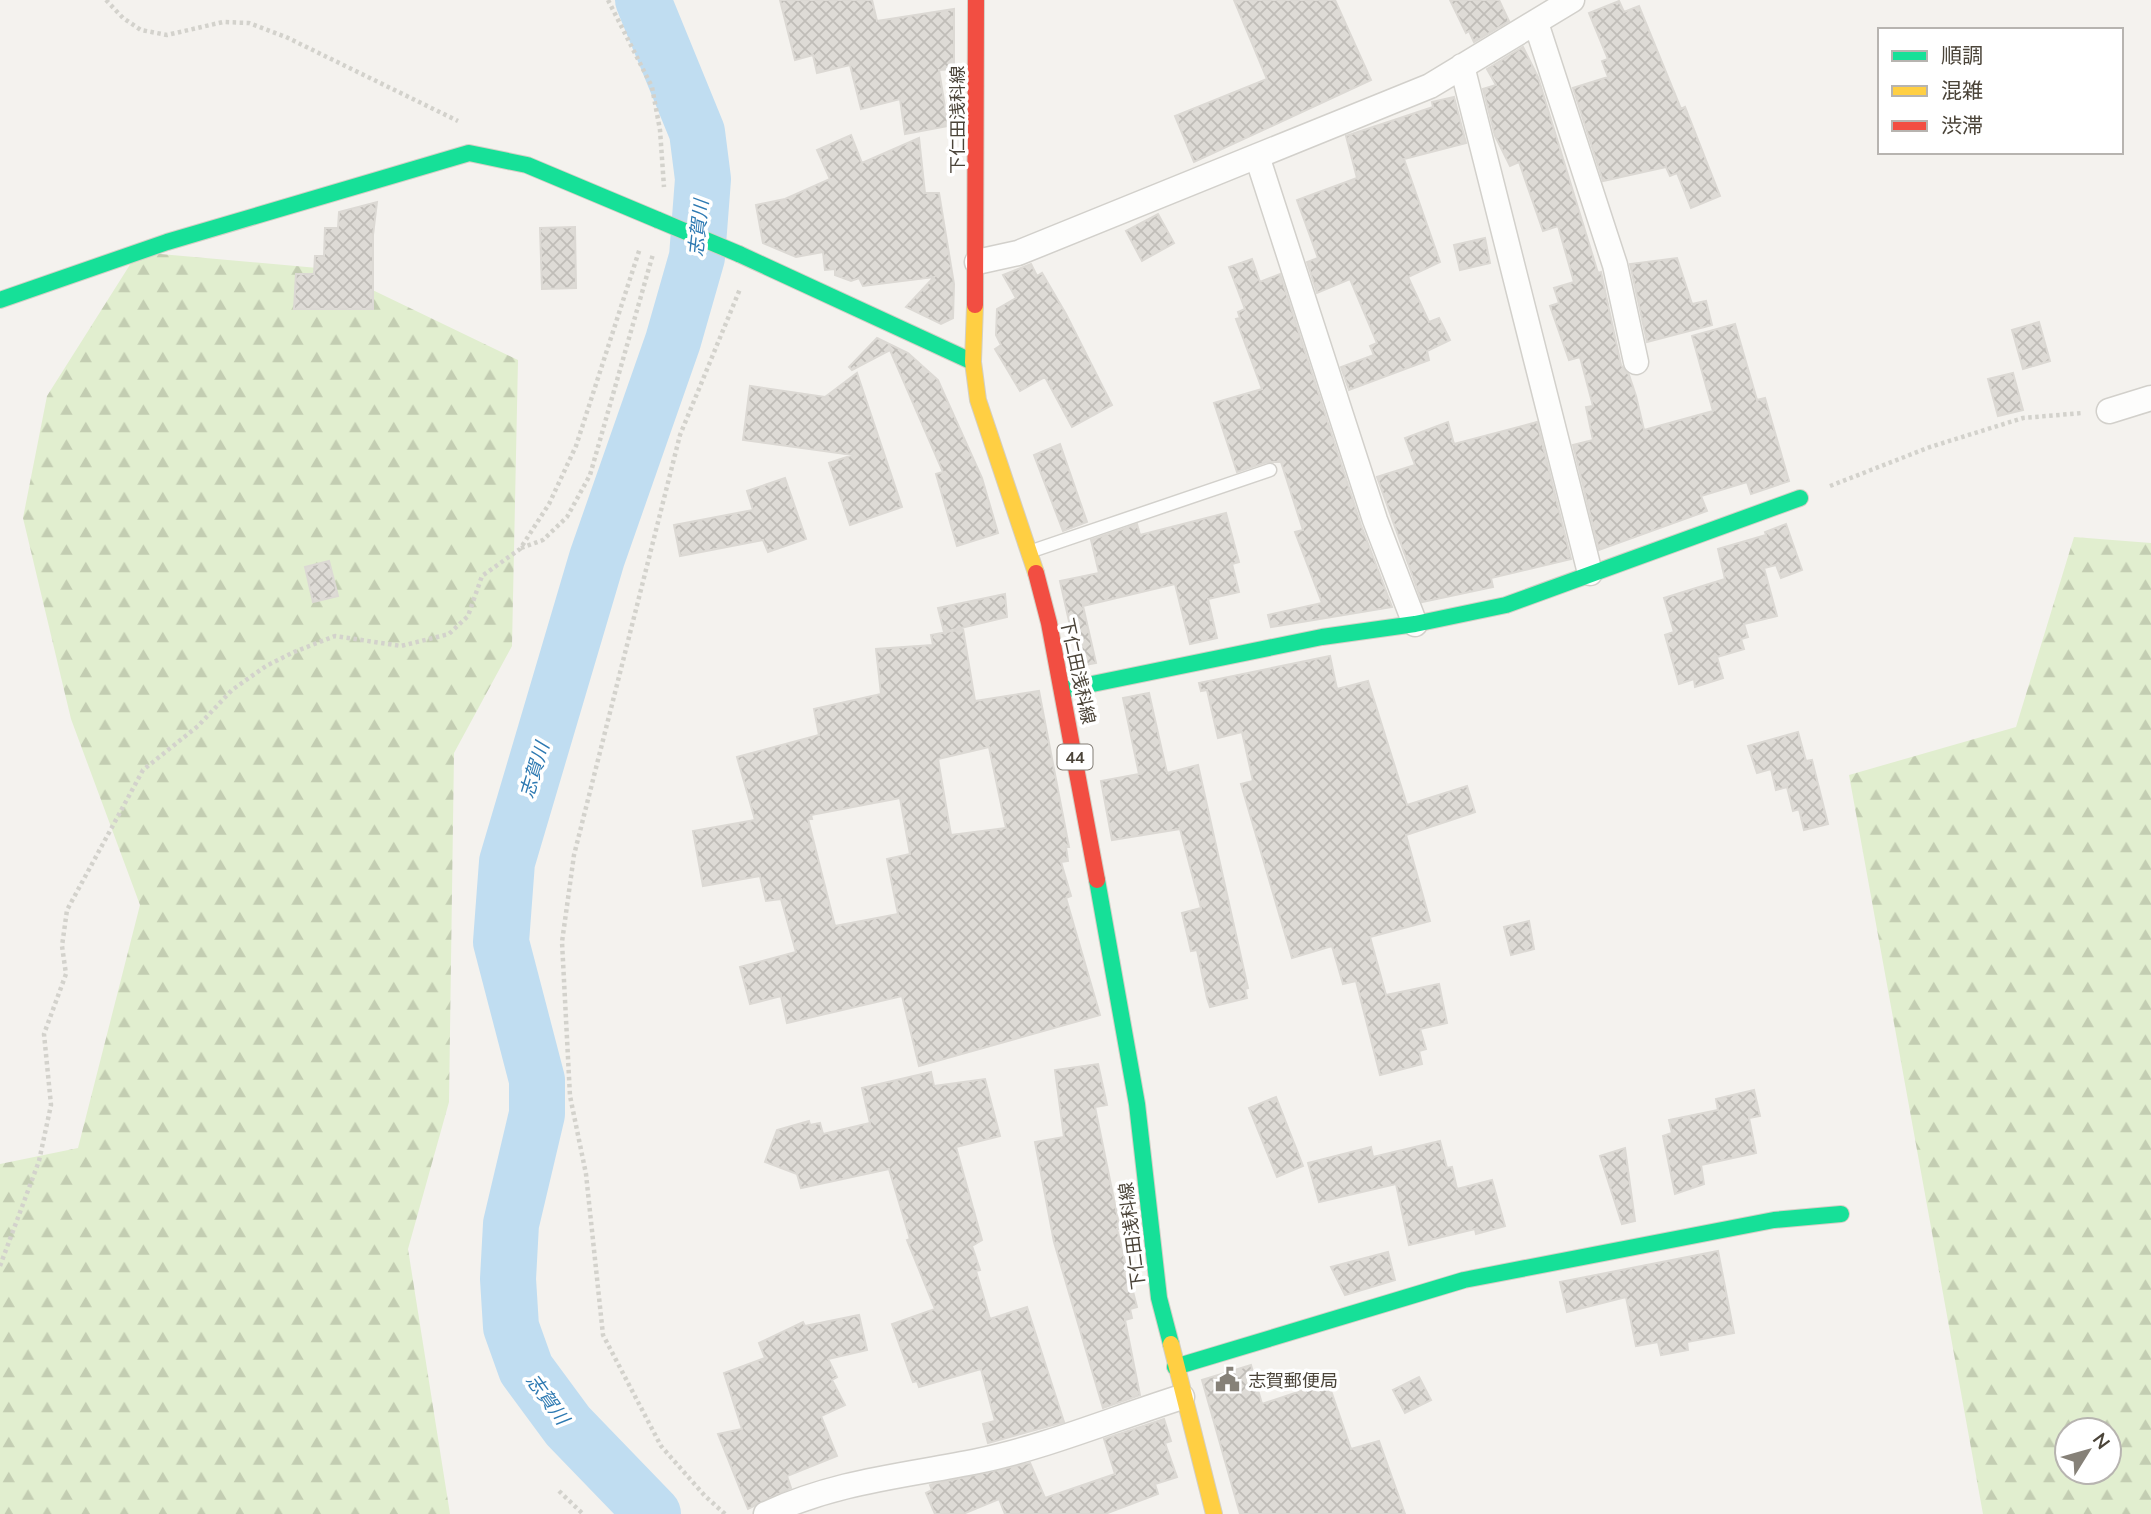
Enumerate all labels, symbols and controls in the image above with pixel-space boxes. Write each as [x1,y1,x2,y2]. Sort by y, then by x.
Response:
legend [1878,28,2123,154]
text: 順調 [1941,42,1983,68]
street label: 下仁田浅科線 [946,66,969,174]
text: 混雑 [1941,77,1983,103]
text: 渋滞 [1941,112,1983,138]
water label: 志賀川 [683,196,713,258]
street label: 下仁田浅科線 [1056,616,1100,726]
water label: 志賀川 [514,737,554,801]
road number: 44 [1058,744,1092,770]
street label: 下仁田浅科線 [1114,1181,1150,1291]
public building icon: 志賀郵便局 [1214,1366,1242,1394]
water label: 志賀川 [522,1369,576,1431]
place label: 志賀郵便局 [1248,1369,1338,1392]
north arrow [2053,1416,2123,1486]
text: N [2088,1428,2115,1454]

